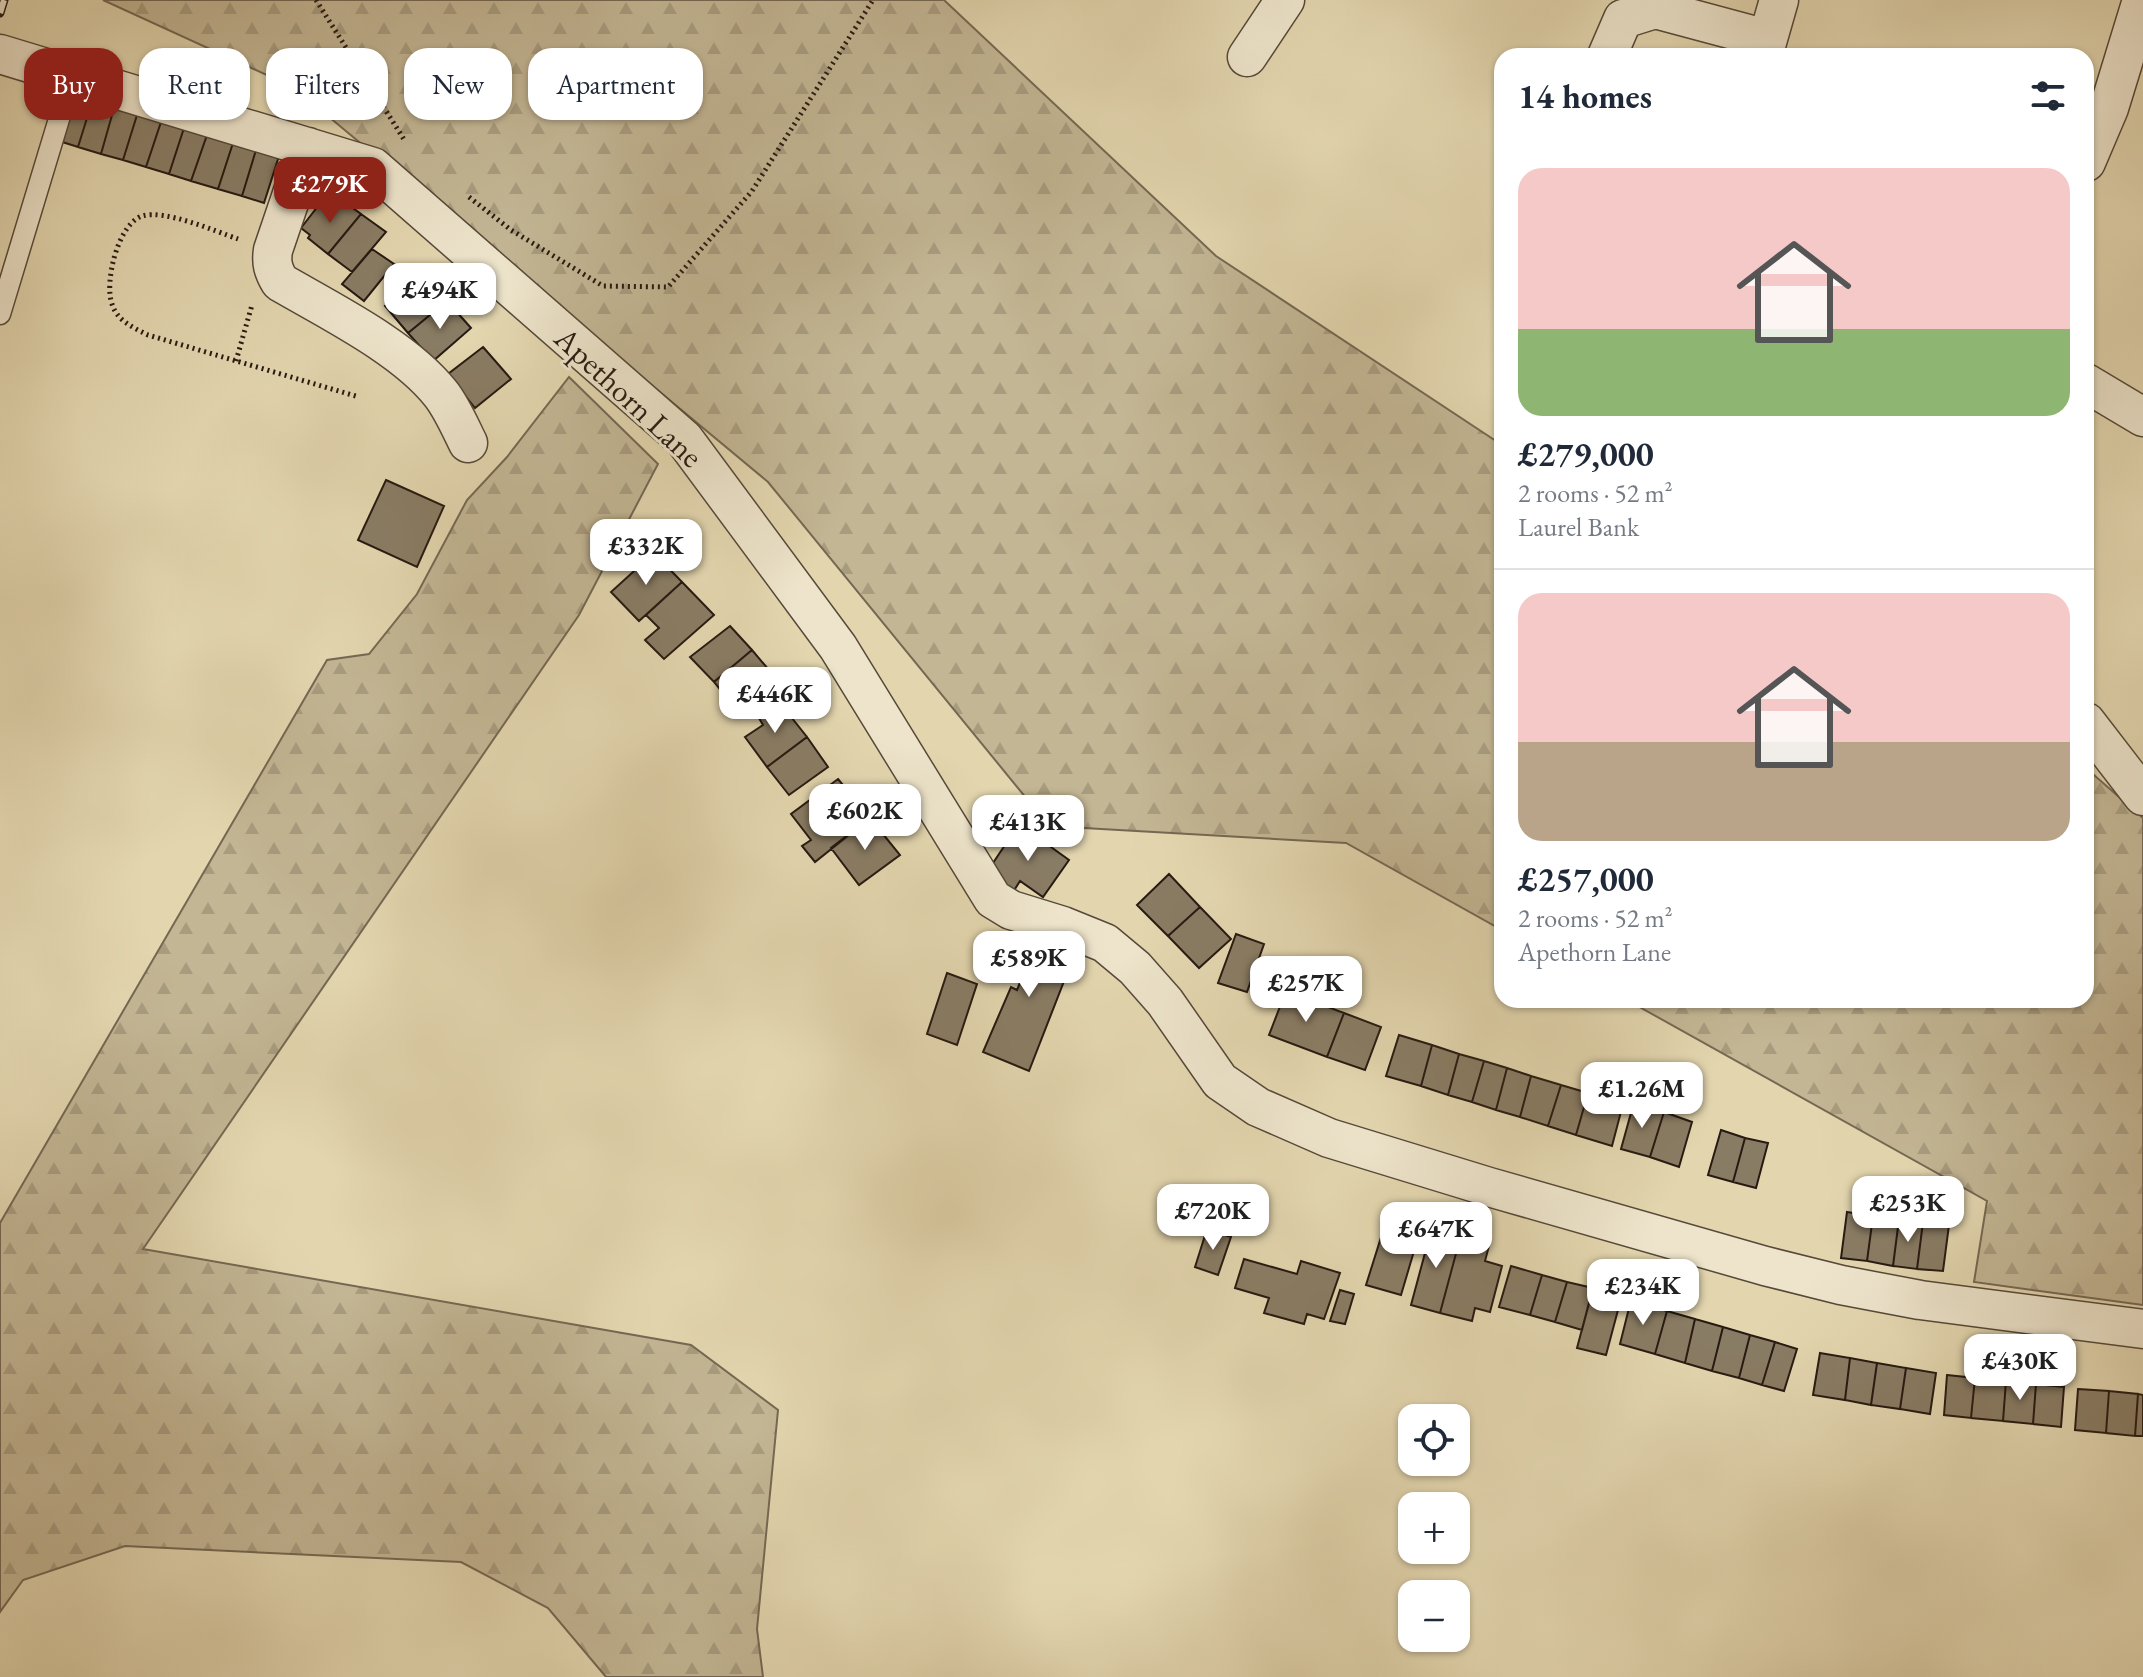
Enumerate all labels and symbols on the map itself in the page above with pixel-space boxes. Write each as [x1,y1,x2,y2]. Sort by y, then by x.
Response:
pin: £279K [274,157,386,225]
pin: £494K [384,263,496,331]
street label: Apethorn Lane [545,317,712,477]
pin: £332K [590,519,702,587]
pin: £446K [719,667,831,735]
pin: £602K [809,784,921,852]
pin: £413K [972,795,1084,863]
pin: £589K [973,931,1085,999]
pin: £257K [1250,956,1362,1024]
pin: £1.26M [1577,1062,1707,1130]
pin: £253K [1852,1176,1964,1244]
pin: £720K [1157,1184,1269,1252]
pin: £647K [1380,1202,1492,1270]
pin: £234K [1587,1259,1699,1327]
pin: £430K [1964,1334,2076,1402]

